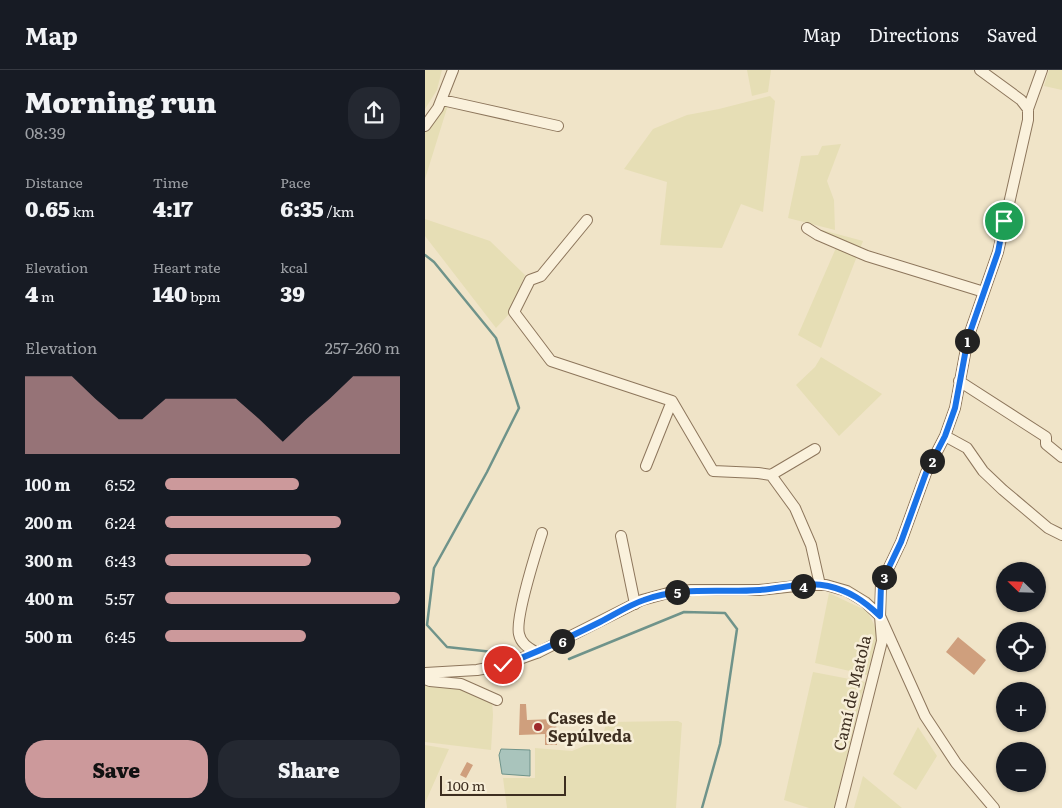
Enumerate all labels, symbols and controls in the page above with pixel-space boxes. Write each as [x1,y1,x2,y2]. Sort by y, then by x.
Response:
text: Map [25,17,78,52]
text: Map [803,21,841,48]
text: Directions [869,21,959,48]
text: Saved [987,21,1037,48]
text: Morning run [25,80,216,122]
button: share [348,87,400,139]
text: 08:39 [25,120,65,144]
text: Distance [25,172,83,192]
text: Time [153,172,188,192]
text: Pace [280,172,310,192]
text: 0.65 [25,192,70,223]
text: 4:17 [153,192,193,223]
text: 6:35 [280,192,324,223]
pin [983,200,1025,242]
text: km [70,201,95,221]
text: /km [324,201,354,221]
icon: arrive [990,207,1018,235]
text: Elevation [25,257,88,277]
text: Heart rate [153,257,221,277]
text: kcal [280,257,308,277]
text: 4 [25,277,38,308]
text: 140 [153,277,187,308]
text: 39 [280,277,305,308]
text: m [38,286,55,306]
text: bpm [187,286,221,306]
pin: 1 [955,328,979,354]
text: 1 [965,331,970,351]
text: Elevation [25,335,97,359]
text: 257–260 m [325,335,400,359]
pin: 2 [919,448,945,474]
text: 2 [929,451,936,471]
text: 100 m [25,472,71,496]
text: 6:52 [105,472,135,496]
text: 200 m [25,510,72,534]
text: 6:24 [105,510,136,534]
text: 300 m [25,548,73,572]
text: 6:43 [105,548,136,572]
north arrow [996,562,1046,612]
map controls [996,562,1046,792]
pin: 3 [871,564,897,590]
text: 3 [881,567,888,587]
pin: 4 [791,574,815,598]
text: 4 [799,576,808,596]
pin: 5 [665,580,689,604]
text: 5 [674,582,681,602]
text: 400 m [25,586,74,610]
text: 5:57 [105,586,135,610]
button: locate [996,622,1046,672]
text: 500 m [25,624,73,648]
text: 6:45 [105,624,136,648]
pin: 6 [549,628,575,654]
text: 6 [558,631,567,651]
street label: Camí de Matola [826,632,876,753]
pin [482,644,524,686]
icon: check [489,651,517,679]
button: + [996,682,1046,732]
place label: Cases de Sepúlveda [548,705,632,747]
marker: Cases de Sepúlveda [532,721,544,733]
button: Save [25,740,208,798]
button: Share [218,740,400,798]
button: − [996,742,1046,792]
scale bar [440,773,566,796]
text: 100 m [447,775,485,795]

